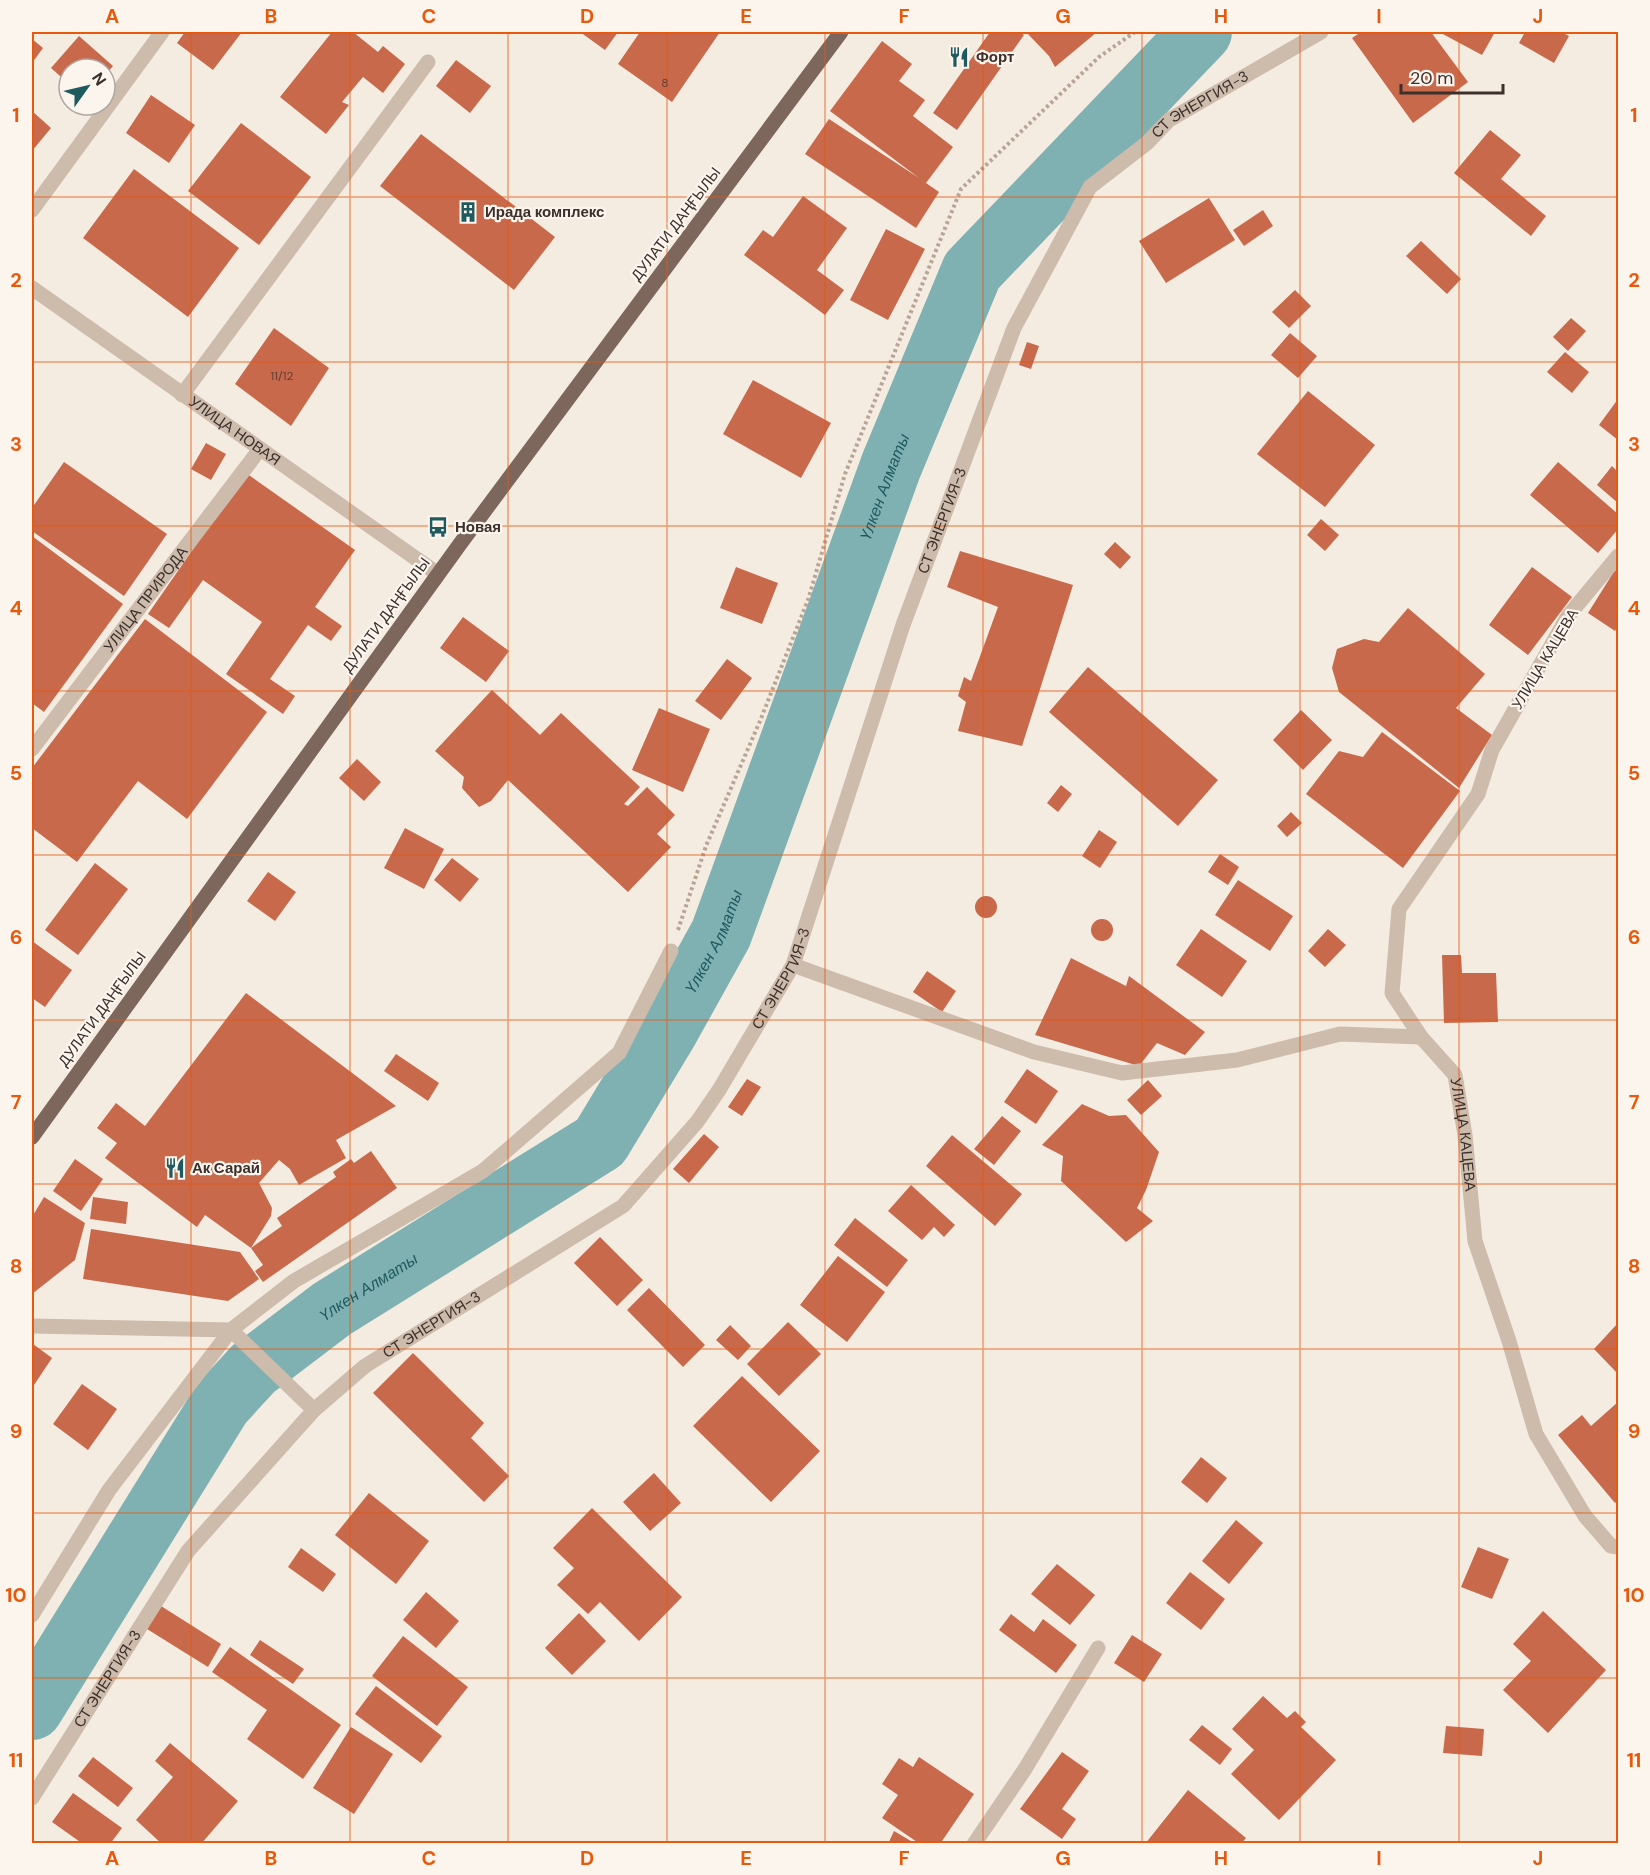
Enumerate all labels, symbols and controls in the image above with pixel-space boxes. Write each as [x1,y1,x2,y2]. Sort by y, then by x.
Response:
text: A [105,3,119,29]
text: B [265,3,277,29]
text: C [422,3,436,29]
text: D [580,3,594,29]
text: E [740,3,752,29]
text: F [898,3,910,29]
text: G [1055,3,1071,29]
text: H [1214,3,1228,29]
text: I [1376,3,1382,29]
text: J [1533,3,1543,29]
restaurant icon: Форт [947,45,971,69]
place label: Форт [976,47,1014,67]
north arrow [57,57,117,117]
scale bar [1401,57,1503,95]
street label: СТ ЭНЕРГИЯ-3 [1147,66,1252,143]
text: 20 m [1410,66,1453,90]
text: N [87,68,111,90]
house number: 8 [661,75,669,91]
text: 1 [12,102,20,128]
text: 1 [1630,102,1638,128]
street label: ДУЛАТИ ДАҢҒЫЛЫ [627,163,725,285]
building icon: Ирада комплекс [456,200,480,224]
place label: Ирада комплекс [485,202,604,222]
text: 2 [10,267,22,293]
text: 2 [1628,267,1640,293]
house number: 11/12 [271,368,294,384]
street label: УЛИЦА НОВАЯ [185,392,285,470]
water label: Үлкен Алматы [854,430,914,543]
text: 3 [10,431,22,457]
text: 3 [1628,431,1640,457]
street label: СТ ЭНЕРГИЯ-3 [913,465,971,577]
bus stop icon: Новая [426,515,450,539]
place label: Новая [455,517,501,537]
street label: УЛИЦА ПРИРОДА [99,542,192,656]
street label: ДУЛАТИ ДАҢҒЫЛЫ [337,554,435,676]
text: 4 [10,595,23,621]
text: 4 [1628,595,1641,621]
street label: УЛИЦА КАЦЕВА [1507,605,1583,713]
text: 5 [10,760,22,786]
text: 5 [1628,760,1640,786]
water label: Үлкен Алматы [680,887,747,997]
text: 6 [10,924,22,950]
text: 6 [1628,924,1640,950]
street label: СТ ЭНЕРГИЯ-3 [747,925,814,1033]
street label: ДУЛАТИ ДАҢҒЫЛЫ [53,948,151,1070]
street label: УЛИЦА КАЦЕВА [1446,1076,1480,1192]
text: 7 [11,1089,22,1115]
text: 7 [1629,1089,1640,1115]
restaurant icon: Ак Сарай [163,1156,187,1180]
place label: Ак Сарай [192,1158,260,1178]
water label: Үлкен Алматы [315,1248,422,1326]
text: 8 [10,1253,22,1279]
text: 8 [1628,1253,1640,1279]
street label: СТ ЭНЕРГИЯ-3 [379,1287,484,1363]
text: 9 [10,1418,22,1444]
text: 9 [1628,1418,1640,1444]
text: 10 [5,1582,27,1608]
text: 10 [1623,1582,1645,1608]
street label: СТ ЭНЕРГИЯ-3 [69,1626,146,1731]
text: 11 [9,1747,23,1773]
text: 11 [1627,1747,1641,1773]
text: A [105,1845,119,1871]
text: B [265,1845,277,1871]
text: C [422,1845,436,1871]
text: D [580,1845,594,1871]
text: E [740,1845,752,1871]
text: F [898,1845,910,1871]
text: G [1055,1845,1071,1871]
text: H [1214,1845,1228,1871]
text: I [1376,1845,1382,1871]
text: J [1533,1845,1543,1871]

